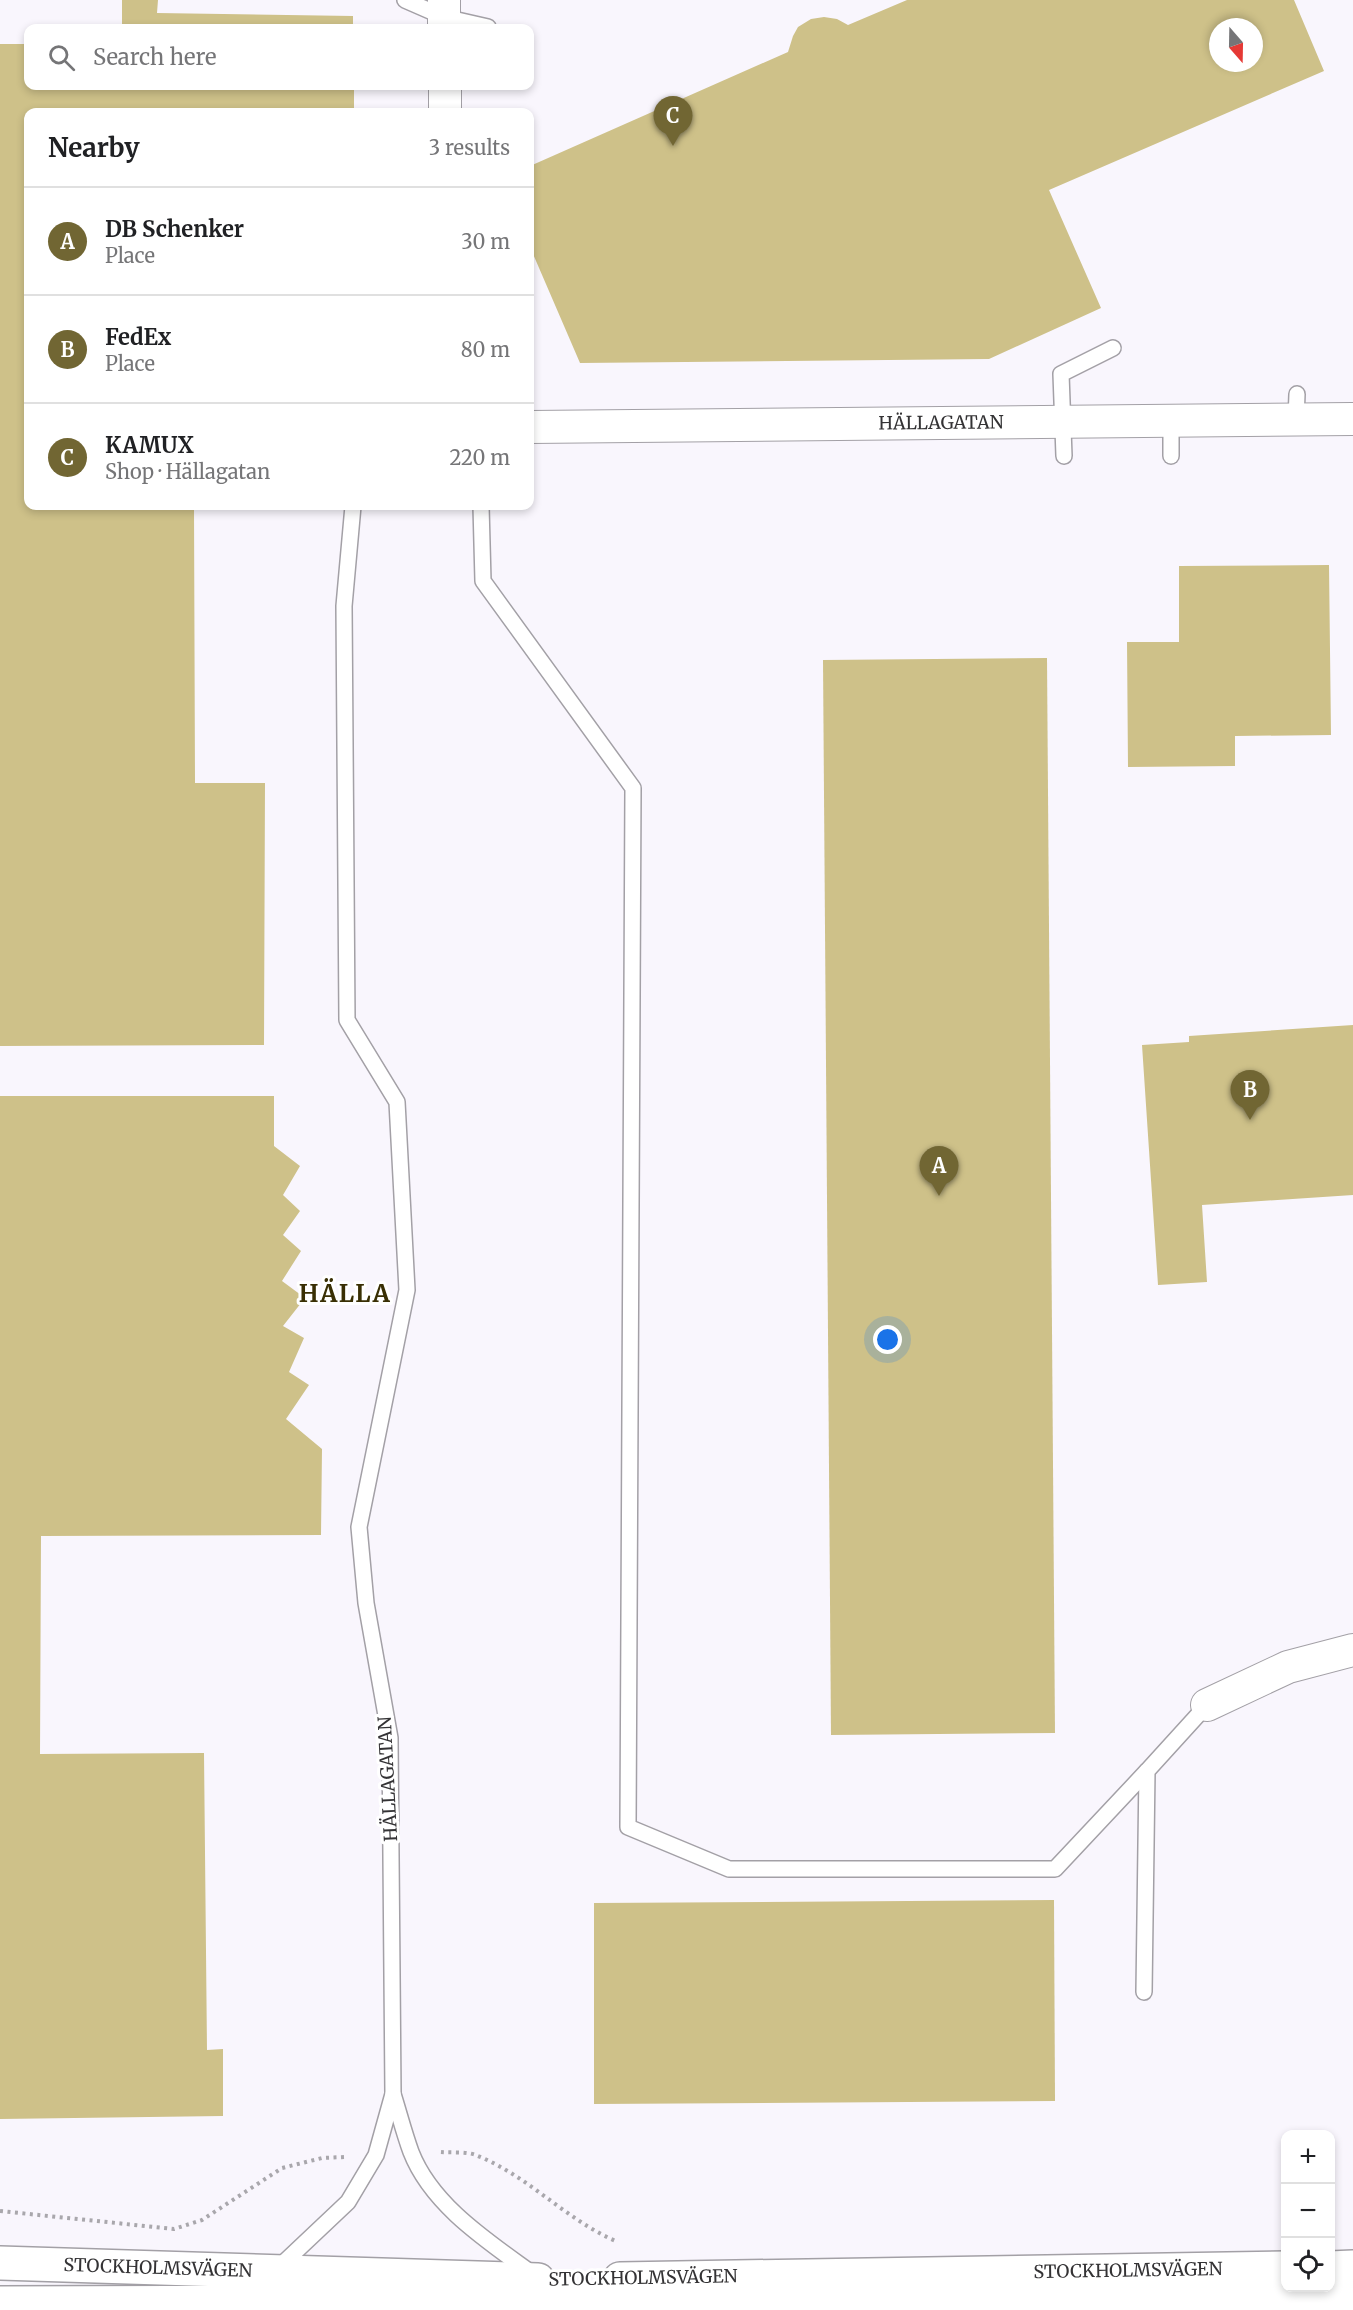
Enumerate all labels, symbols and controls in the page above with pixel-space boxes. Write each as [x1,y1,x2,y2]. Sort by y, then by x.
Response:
north arrow [1209,18,1263,72]
search box [24,24,534,90]
icon: search [45,41,78,74]
text: Search here [93,43,216,71]
pin: C [654,96,692,146]
text: Nearby [48,131,140,164]
text: 3 results [429,135,510,160]
text: DB Schenker [105,215,244,243]
text: A [60,229,75,254]
text: 30 m [461,229,510,254]
text: Place [105,243,155,268]
text: FedEx [105,323,171,351]
text: B [61,337,74,362]
text: 80 m [461,337,510,362]
text: Place [105,351,155,376]
street label: HÄLLAGATAN [878,410,1004,435]
text: KAMUX [105,431,194,459]
text: C [61,445,74,470]
text: 220 m [450,445,510,470]
text: Shop · Hällagatan [105,459,270,484]
pin: B [1230,1070,1270,1120]
pin: A [920,1146,958,1196]
district label: HÄLLA [299,1278,391,1309]
your location [873,1325,902,1354]
street label: HÄLLAGATAN [373,1716,402,1842]
map controls [1281,2130,1335,2292]
button: + [1281,2130,1335,2184]
button: − [1281,2184,1335,2238]
button: locate [1281,2238,1335,2292]
street label: STOCKHOLMSVÄGEN [63,2253,253,2282]
street label: STOCKHOLMSVÄGEN [1033,2257,1223,2283]
street label: STOCKHOLMSVÄGEN [548,2264,738,2291]

